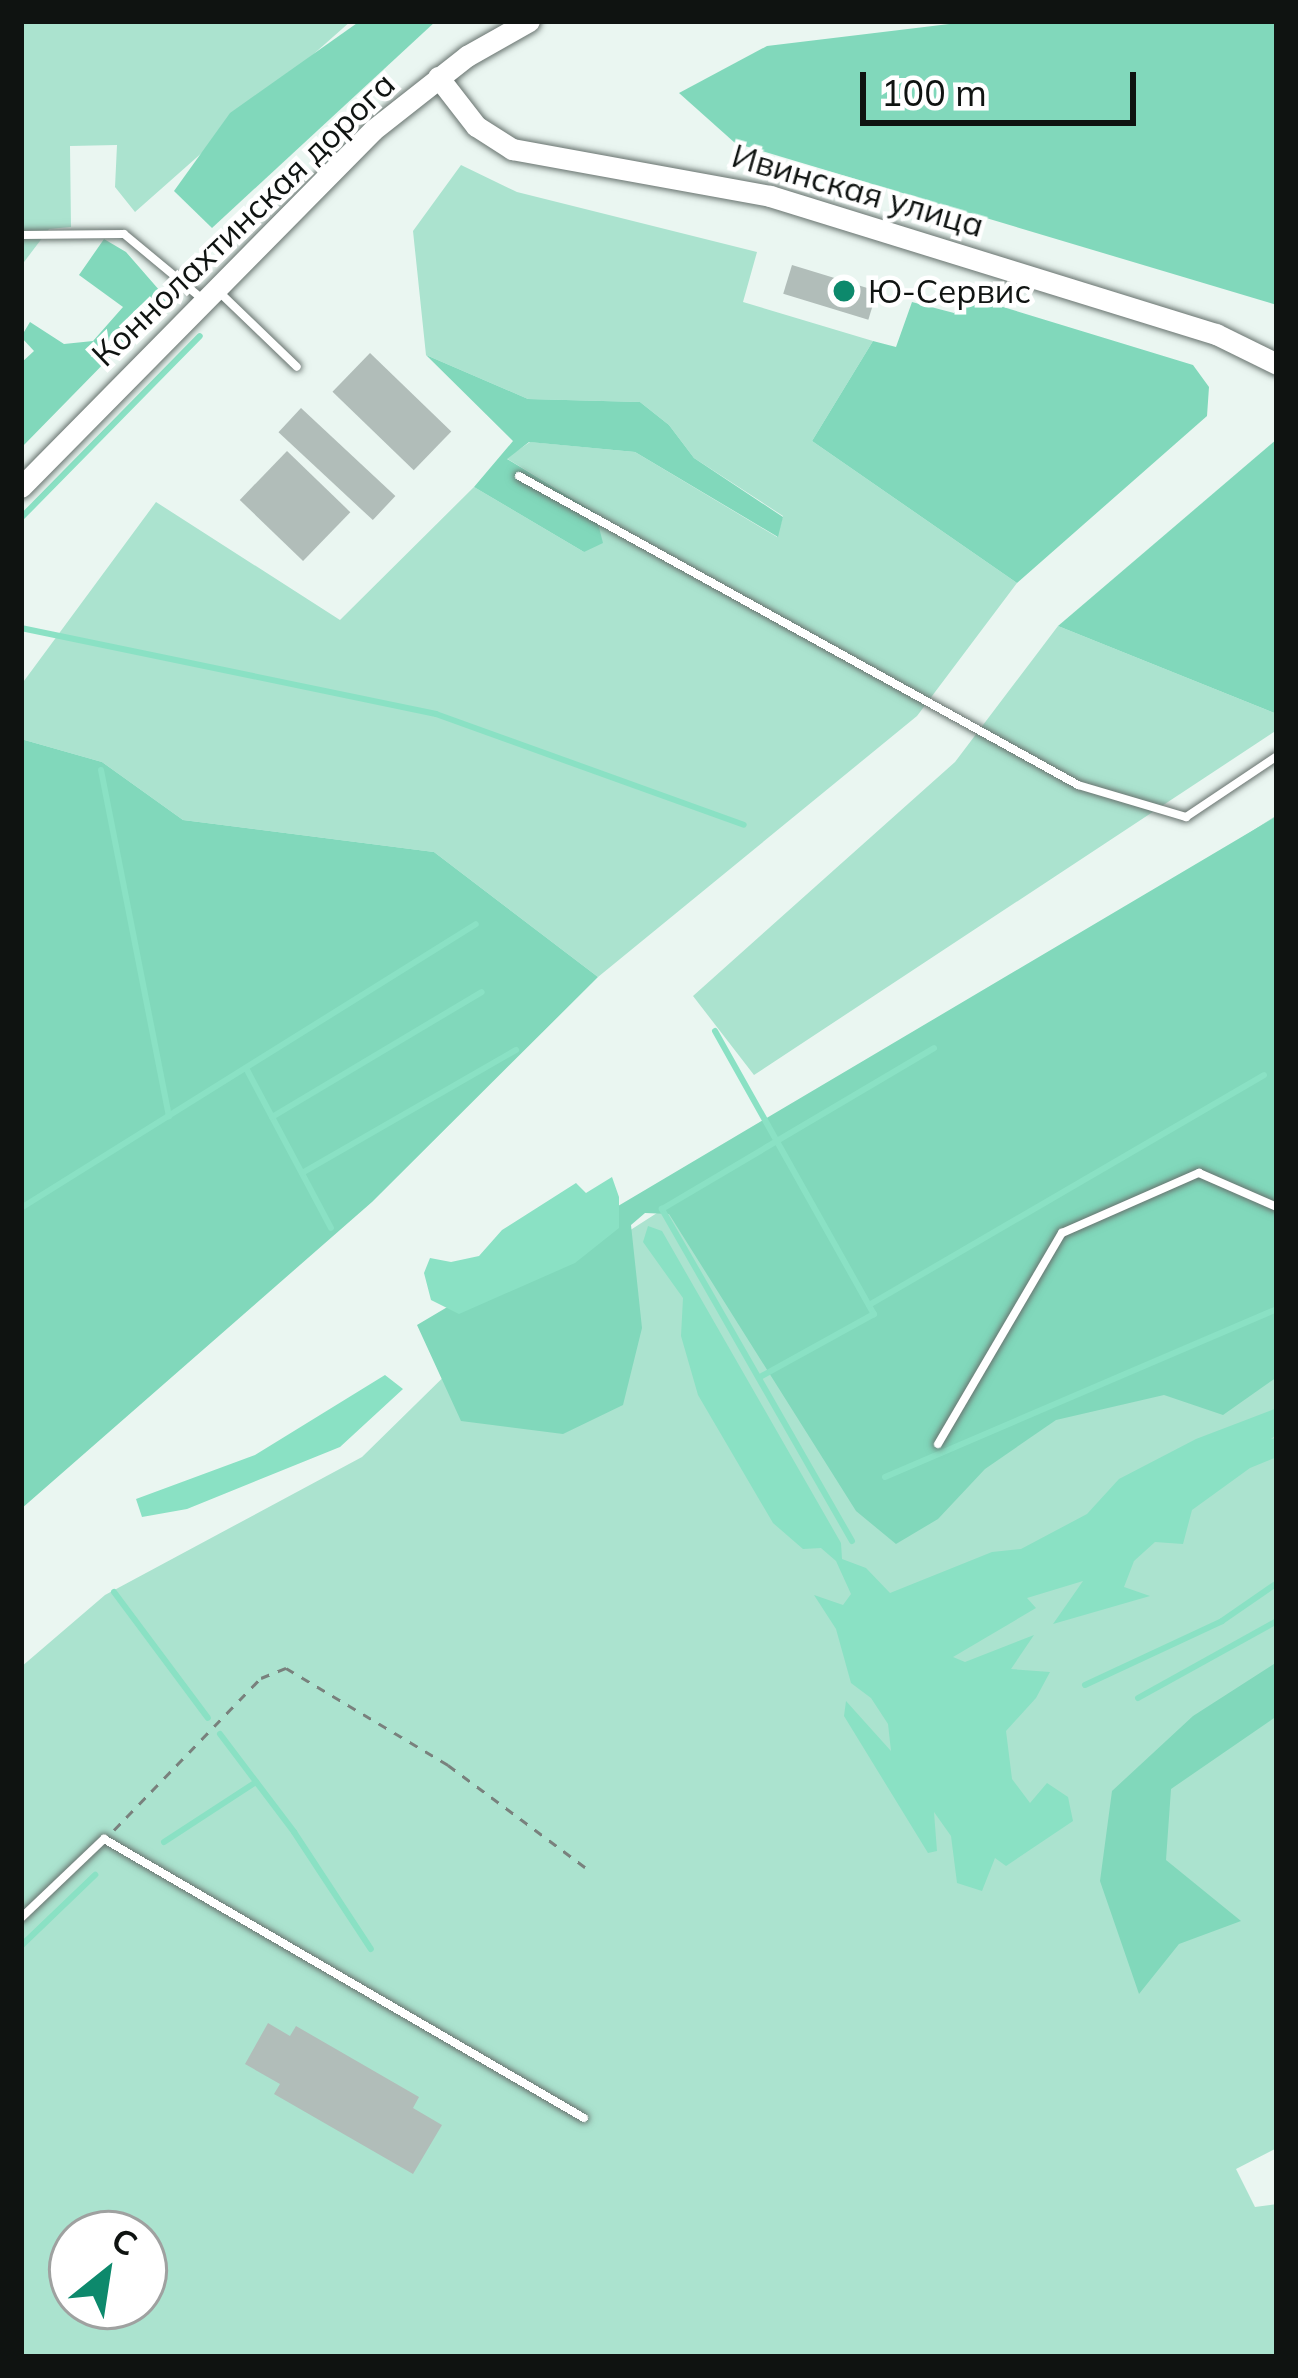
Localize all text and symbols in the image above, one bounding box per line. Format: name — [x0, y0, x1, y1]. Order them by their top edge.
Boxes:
scale bar — [866, 48, 1142, 122]
street label: Коннолахтинская дорога — [83, 64, 403, 374]
text: 100 m — [881, 70, 987, 115]
street label: Ивинская улица — [728, 135, 988, 245]
place label: Ю-Сервис — [868, 271, 1031, 311]
marker: Ю-Сервис — [831, 278, 857, 304]
north arrow — [48, 2210, 168, 2330]
text: С — [105, 2218, 145, 2264]

